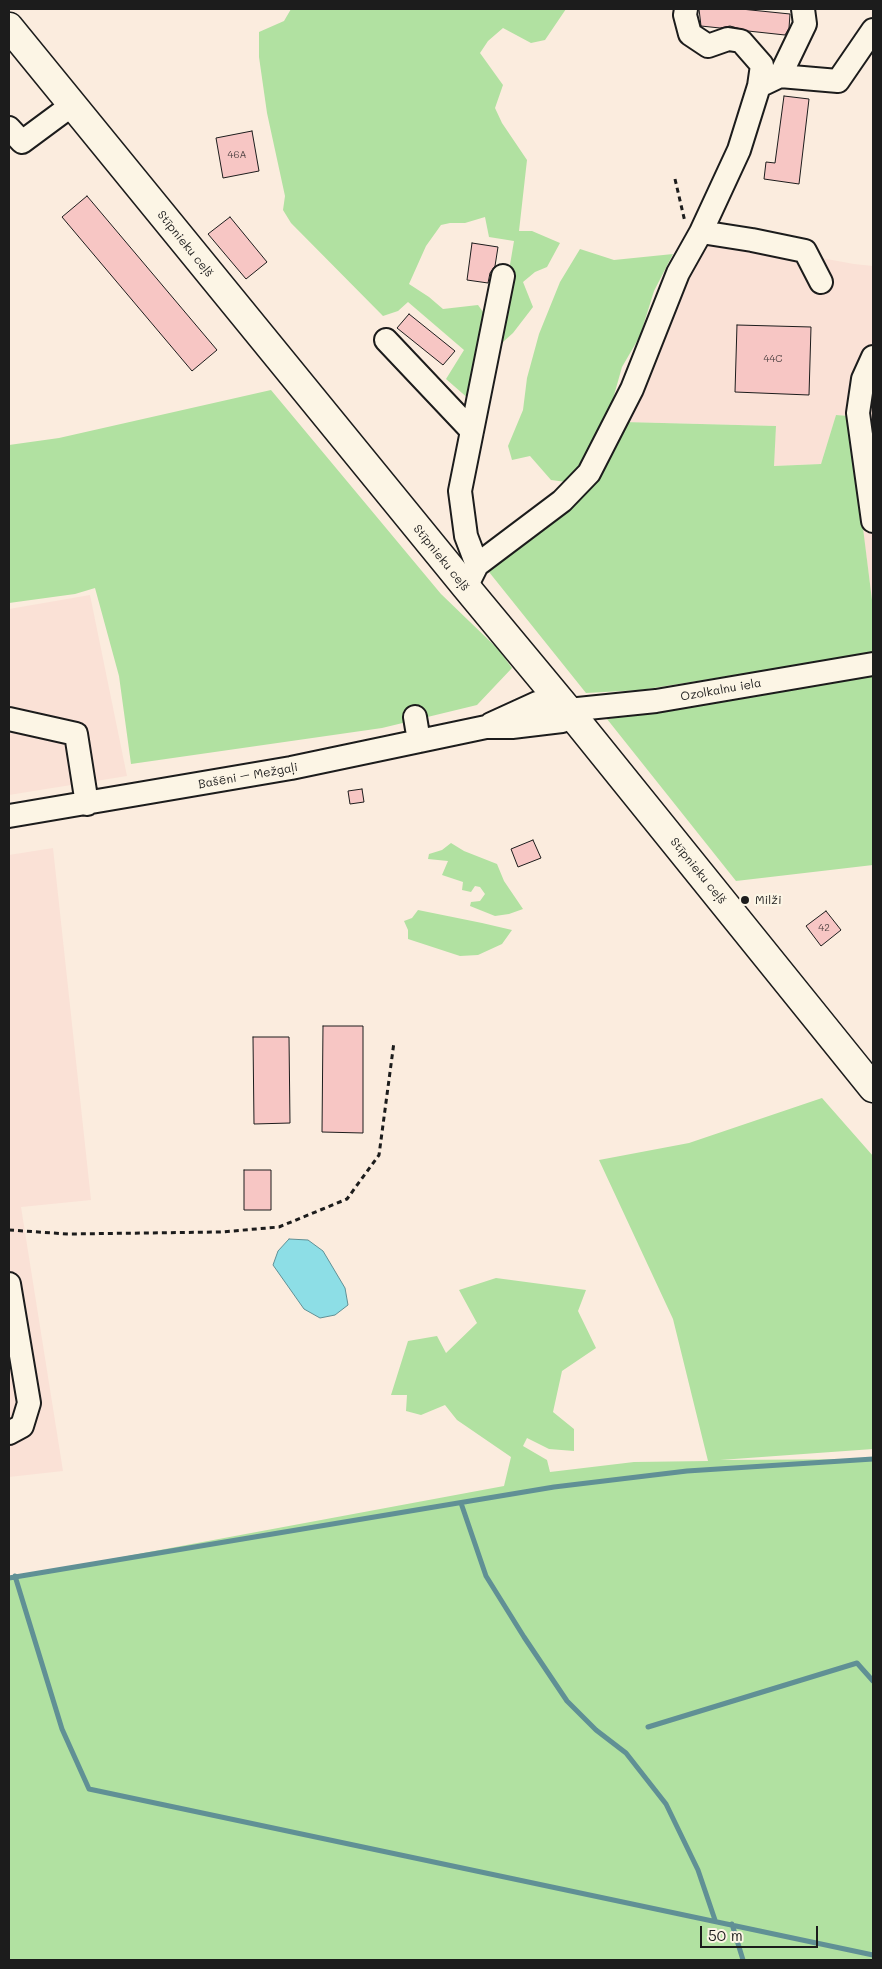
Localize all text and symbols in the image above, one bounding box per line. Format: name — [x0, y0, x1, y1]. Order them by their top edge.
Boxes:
house number: 46A — [228, 149, 246, 161]
street label: Stīpnieku ceļš — [154, 208, 216, 280]
house number: 44C — [764, 353, 782, 365]
street label: Stīpnieku ceļš — [410, 522, 472, 594]
street label: Ozolkalnu iela — [679, 676, 763, 704]
street label: Bašēni – Mežgaļi — [197, 760, 299, 792]
street label: Stīpnieku ceļš — [667, 835, 729, 907]
place label: Milži — [755, 893, 782, 907]
marker: Milži — [739, 894, 751, 906]
house number: 42 — [818, 922, 830, 934]
scale bar — [702, 1916, 820, 1948]
text: 50 m — [708, 1925, 743, 1945]

